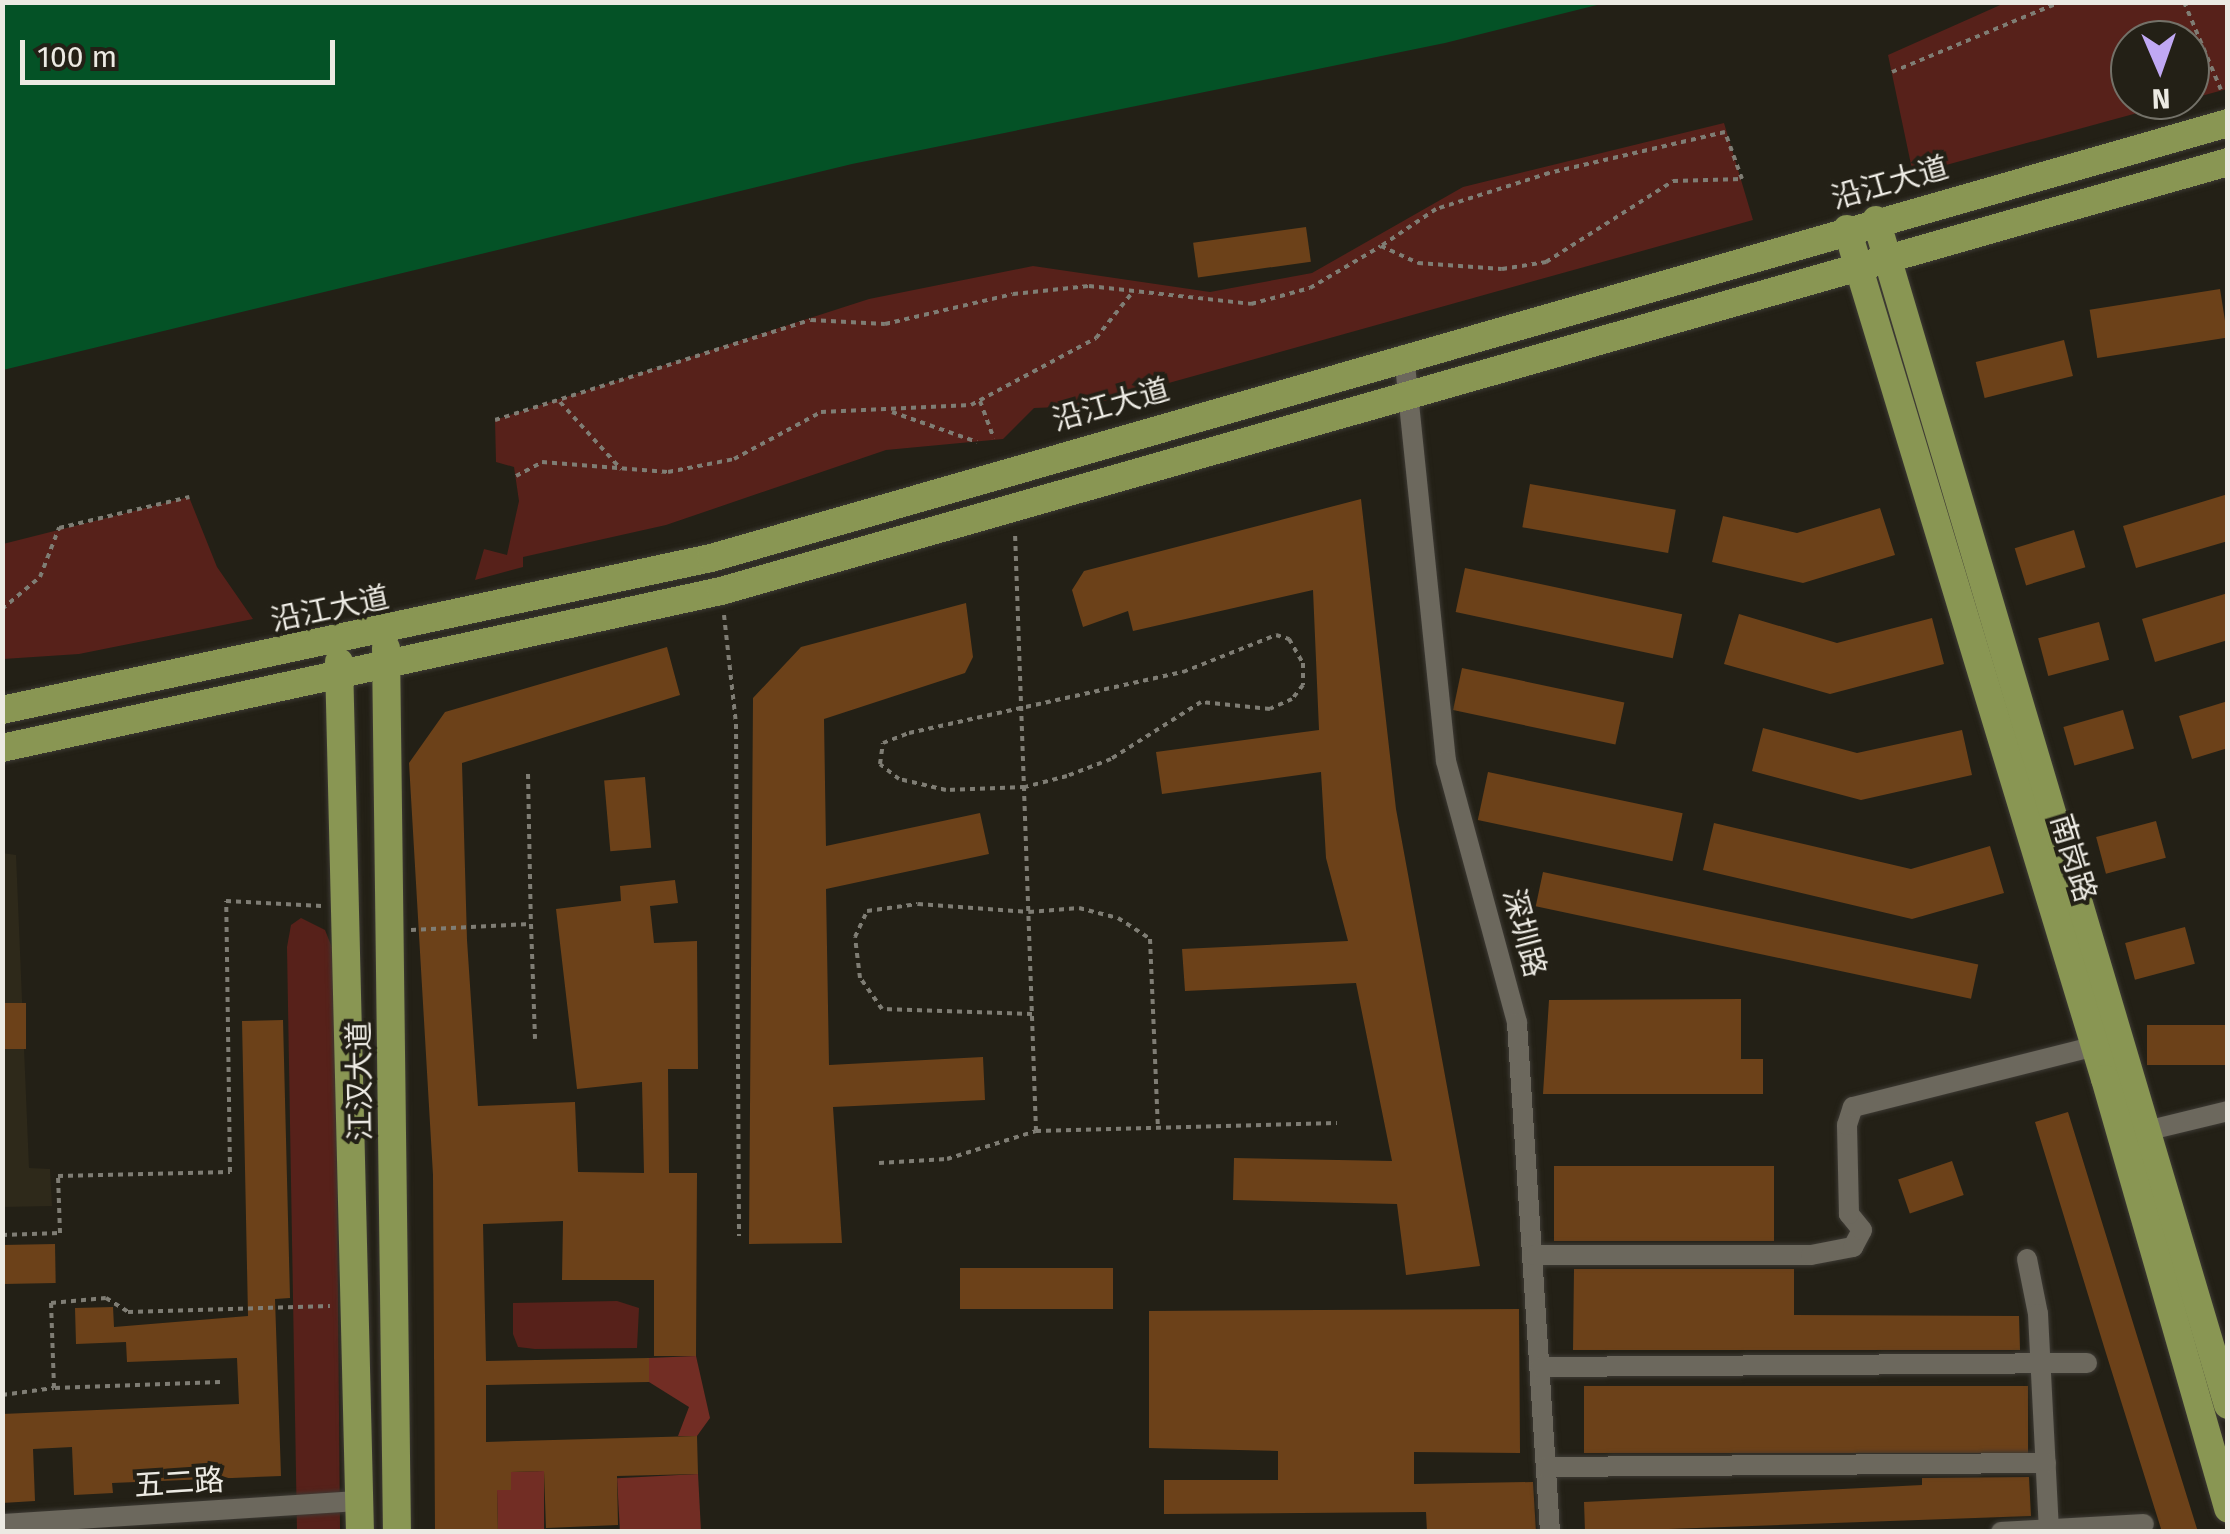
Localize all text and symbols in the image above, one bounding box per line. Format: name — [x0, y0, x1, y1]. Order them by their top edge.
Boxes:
scale bar — [25, 20, 340, 82]
north arrow — [2110, 20, 2210, 120]
text: 100 m — [37, 39, 117, 75]
text: N — [2151, 82, 2171, 115]
street label: 沿江大道 — [1827, 149, 1953, 217]
street label: 沿江大道 — [1048, 371, 1174, 439]
street label: 沿江大道 — [268, 579, 392, 639]
street label: 南岗路 — [2043, 810, 2103, 906]
street label: 深圳路 — [1495, 885, 1553, 981]
street label: 江汉大道 — [341, 1021, 379, 1141]
street label: 五二路 — [133, 1462, 225, 1504]

